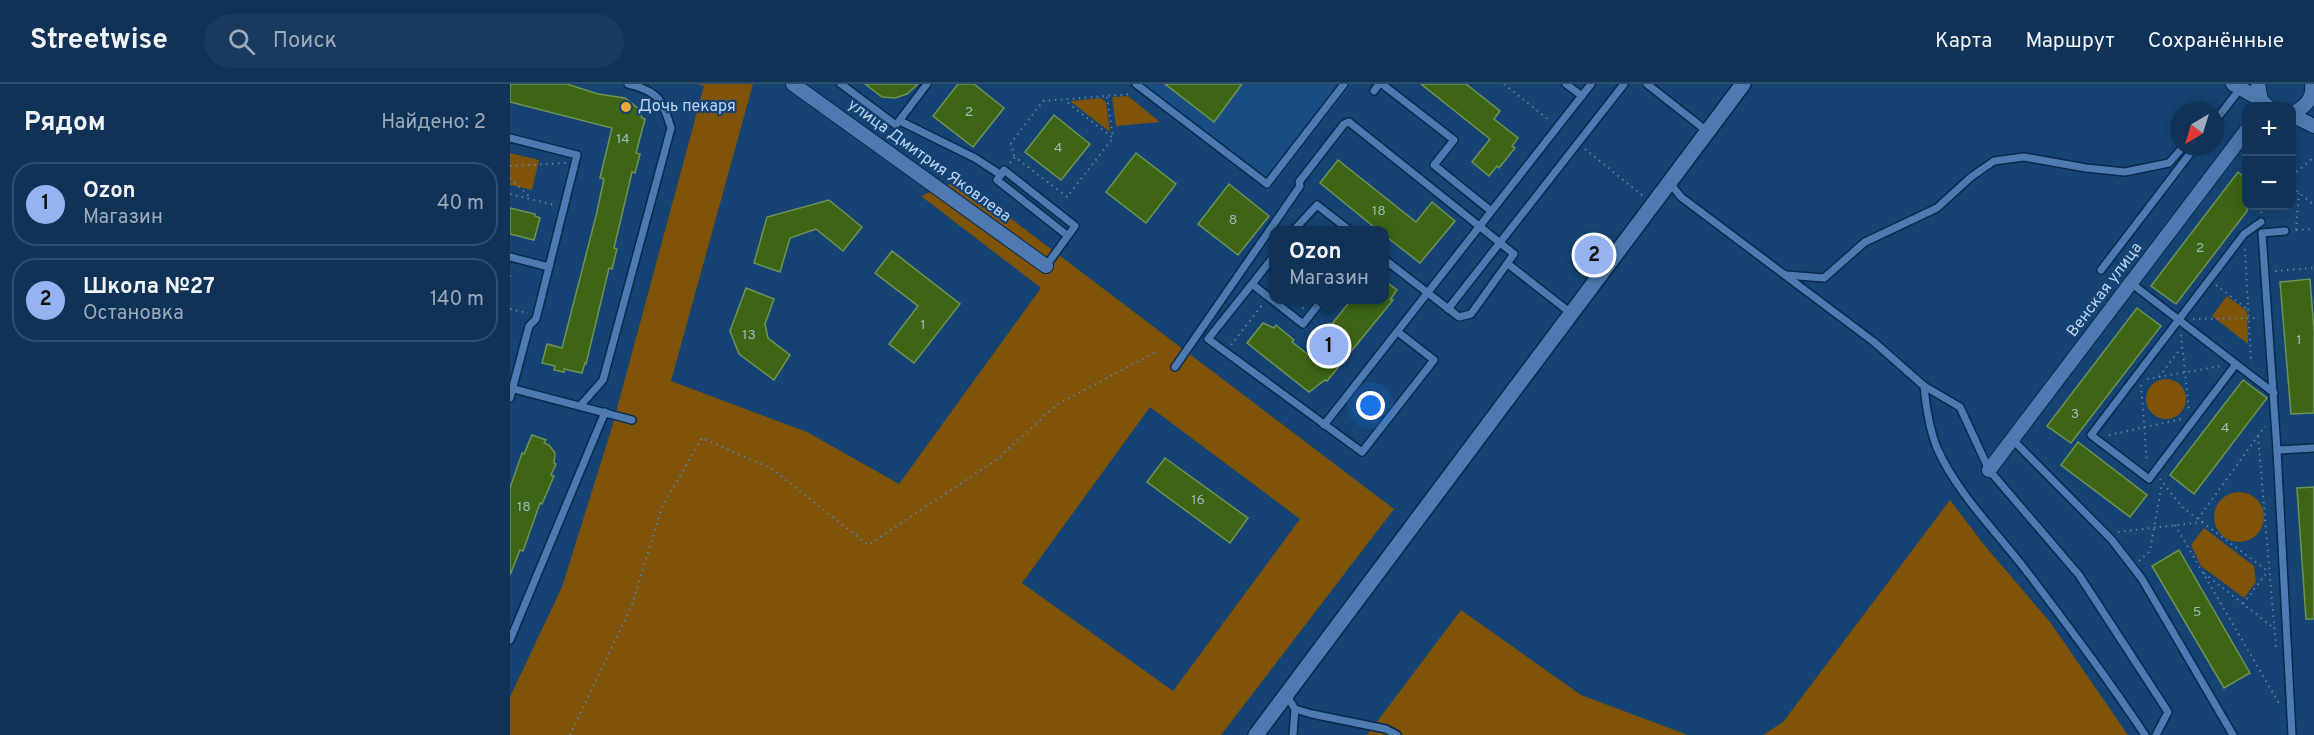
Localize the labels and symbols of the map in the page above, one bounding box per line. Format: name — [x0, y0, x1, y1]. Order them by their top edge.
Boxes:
street label: улица Дмитрия Яковлева — [843, 95, 1015, 227]
place label: Дочь пекаря — [638, 97, 736, 117]
marker: Дочь пекаря — [619, 100, 633, 114]
north arrow — [2170, 102, 2224, 156]
house number: 2 — [965, 104, 973, 121]
house number: 14 — [616, 131, 630, 148]
house number: 4 — [1054, 140, 1062, 157]
house number: 18 — [1372, 203, 1386, 220]
house number: 8 — [1229, 212, 1237, 229]
pin: 2 — [1574, 232, 1614, 278]
street label: Венская улица — [2063, 239, 2147, 341]
house number: 2 — [2196, 240, 2204, 257]
house number: 1 — [920, 317, 926, 334]
pin: 1 — [1310, 324, 1348, 368]
house number: 13 — [742, 327, 756, 344]
house number: 1 — [2296, 332, 2302, 349]
your location — [1356, 391, 1385, 420]
house number: 3 — [2071, 406, 2079, 423]
house number: 4 — [2221, 420, 2229, 437]
house number: 16 — [1191, 492, 1205, 509]
house number: 18 — [517, 499, 531, 516]
house number: 5 — [2193, 604, 2201, 621]

